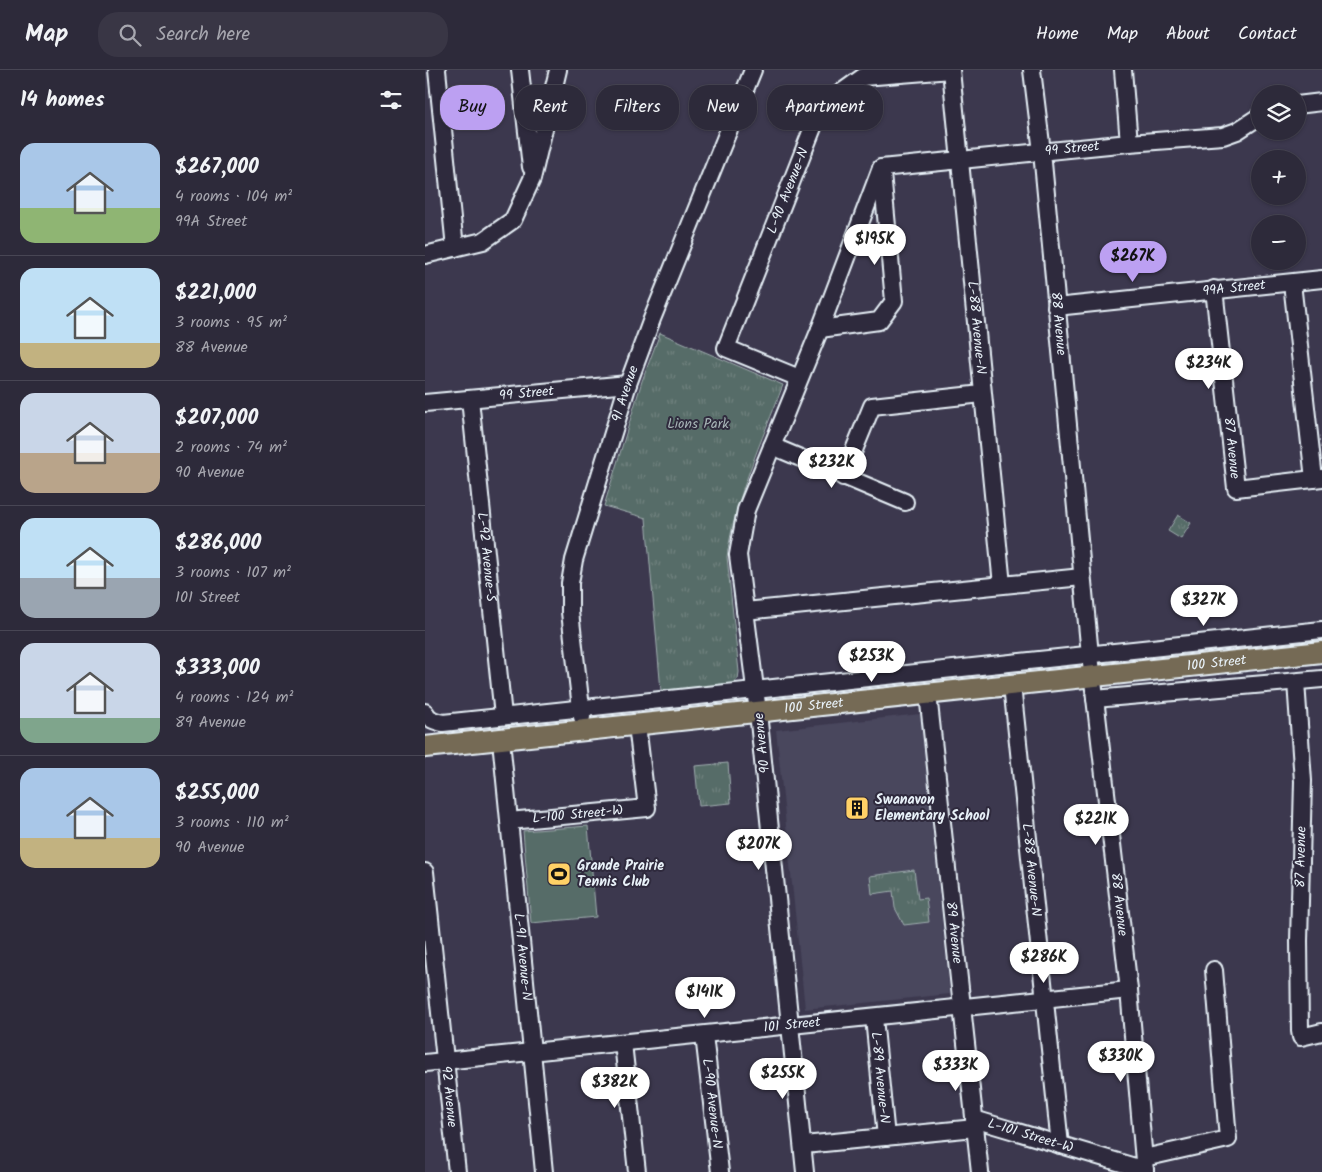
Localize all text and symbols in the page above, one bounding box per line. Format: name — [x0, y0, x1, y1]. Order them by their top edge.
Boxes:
search box — [98, 12, 448, 57]
text: Map — [25, 15, 68, 54]
text: Search here — [156, 20, 250, 50]
text: Home — [1036, 20, 1079, 49]
text: Map — [1107, 20, 1138, 49]
text: About — [1166, 20, 1210, 49]
text: Contact — [1238, 20, 1297, 49]
icon: search — [116, 21, 144, 49]
text: 14 homes — [20, 84, 105, 117]
chip: Buy — [440, 85, 505, 130]
chip: Rent — [515, 85, 586, 130]
chip: Filters — [596, 85, 679, 130]
chip: New — [689, 85, 757, 130]
chip: Apartment — [767, 85, 883, 130]
map controls — [1251, 85, 1306, 270]
button: layers — [1251, 85, 1306, 140]
icon: filters — [377, 86, 405, 114]
street label: 99 Street — [1044, 135, 1101, 162]
street label: L-90 Avenue-N — [761, 144, 815, 237]
button: + — [1251, 150, 1306, 205]
text: $267,000 — [175, 151, 259, 184]
icon: home — [60, 163, 120, 223]
text: 4 rooms · 104 m² — [175, 184, 292, 209]
text: 99A Street — [175, 209, 247, 234]
button: − — [1251, 215, 1306, 270]
pin: $195K — [840, 224, 910, 266]
text: $195K — [855, 227, 895, 252]
pin: $267K — [1098, 240, 1168, 283]
text: $267K — [1111, 244, 1155, 269]
street label: 99A Street — [1201, 274, 1267, 303]
text: $221,000 — [175, 277, 256, 310]
street label: L-88 Avenue-N — [961, 280, 992, 376]
icon: home — [60, 288, 120, 348]
street label: 88 Avenue — [1044, 291, 1072, 357]
text: 3 rooms · 95 m² — [175, 310, 287, 335]
text: 88 Avenue — [175, 335, 248, 360]
pin: $234K — [1174, 348, 1244, 390]
text: $234K — [1186, 351, 1232, 376]
street label: 91 Avenue — [606, 362, 645, 425]
street label: 99 Street — [498, 380, 555, 407]
text: $207,000 — [175, 402, 258, 435]
icon: home — [60, 413, 120, 473]
park label: Lions Park — [667, 413, 729, 435]
street label: 87 Avenue — [1217, 416, 1246, 481]
text: 2 rooms · 74 m² — [175, 435, 287, 460]
pin: $232K — [797, 446, 867, 489]
text: $232K — [809, 450, 855, 475]
text: 90 Avenue — [175, 460, 244, 485]
street label: L-92 Avenue-S — [471, 511, 502, 604]
text: $286,000 — [175, 527, 261, 560]
icon: home — [60, 538, 120, 598]
text: 3 rooms · 107 m² — [175, 560, 291, 585]
pin: $327K — [1169, 584, 1239, 627]
text: 101 Street — [175, 585, 240, 610]
text: $327K — [1182, 588, 1226, 613]
pin: $253K — [837, 640, 907, 683]
text: $253K — [849, 644, 895, 669]
street label: 100 Street — [1186, 649, 1248, 677]
text: $333,000 — [175, 652, 260, 685]
icon: home — [60, 663, 120, 723]
text: 4 rooms · 124 m² — [175, 685, 293, 710]
street label: 100 Street — [783, 692, 845, 720]
text: 89 Avenue — [175, 710, 246, 735]
street label: 90 Avenue — [748, 711, 776, 774]
text: $255,000 — [175, 777, 259, 810]
icon: home — [60, 788, 120, 848]
place label: Swanavon Elementary School — [875, 789, 990, 827]
building icon: Swanavon Elementary School — [844, 795, 870, 821]
street label: L-100 Street-W — [531, 799, 624, 830]
pin: $221K — [1061, 804, 1131, 846]
text: $221K — [1075, 807, 1117, 832]
text: 3 rooms · 110 m² — [175, 810, 289, 835]
street label: L-88 Avenue-N — [1015, 822, 1047, 918]
street label: 87 Avenue — [1289, 825, 1313, 888]
pin: $207K — [724, 828, 794, 871]
text: $207K — [737, 832, 781, 857]
text: 90 Avenue — [175, 835, 244, 860]
place label: Grande Prairie Tennis Club — [577, 855, 664, 893]
sports icon: Grande Prairie Tennis Club — [546, 861, 572, 887]
street label: 88 Avenue — [1104, 871, 1134, 938]
street label: 89 Avenue — [940, 900, 968, 965]
street label: L-91 Avenue-N — [507, 912, 538, 1002]
pin: $286K — [1009, 942, 1079, 984]
text: $286K — [1021, 945, 1067, 970]
pin: $141K — [670, 976, 740, 1019]
text: $141K — [686, 980, 724, 1005]
street label: 101 Street — [763, 1011, 822, 1039]
street label: L-89 Avenue-N — [864, 1031, 896, 1125]
pin: $330K — [1086, 1040, 1156, 1083]
text: $330K — [1099, 1044, 1143, 1069]
pin: $333K — [921, 1050, 991, 1092]
text: $333K — [933, 1053, 979, 1078]
street label: L-90 Avenue-N — [696, 1057, 728, 1150]
pin: $255K — [748, 1058, 818, 1100]
text: $255K — [761, 1061, 805, 1086]
street label: 92 Avenue — [435, 1065, 463, 1129]
pin: $382K — [580, 1066, 650, 1109]
text: $382K — [592, 1070, 638, 1095]
street label: L-101 Street-W — [985, 1113, 1076, 1159]

